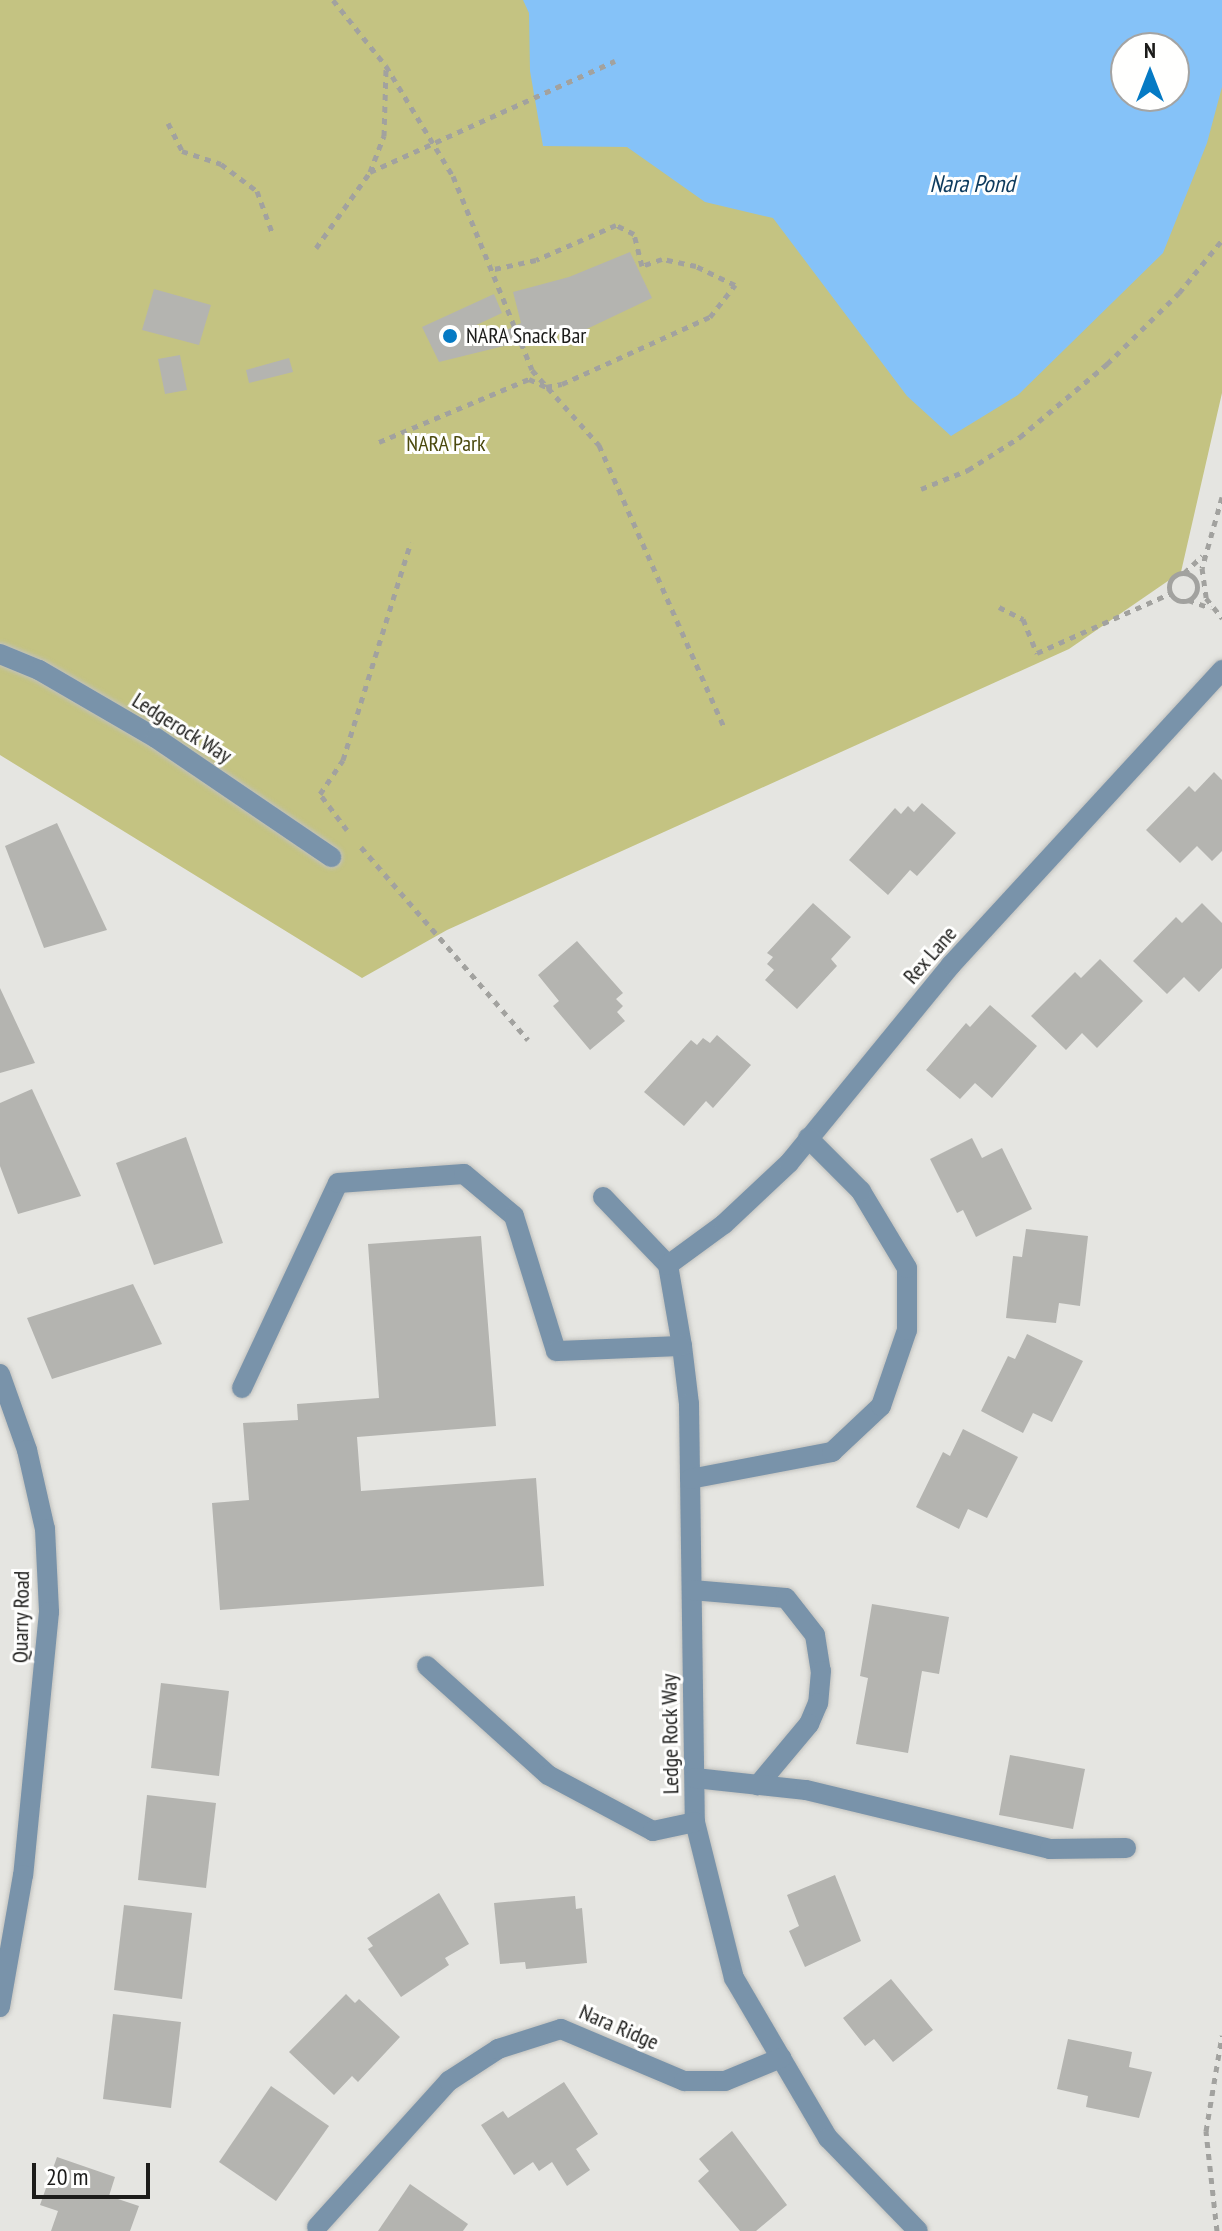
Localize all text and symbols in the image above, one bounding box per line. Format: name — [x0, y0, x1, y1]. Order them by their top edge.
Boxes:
north arrow — [1110, 32, 1190, 112]
text: N — [1144, 36, 1156, 64]
water label: Nara Pond — [929, 170, 1015, 198]
place label: NARA Snack Bar — [466, 323, 587, 349]
marker: NARA Snack Bar — [441, 327, 459, 345]
park label: NARA Park — [406, 431, 486, 457]
street label: Ledgerock Way — [127, 687, 237, 769]
street label: Rex Lane — [898, 920, 962, 990]
street label: Quarry Road — [7, 1570, 35, 1664]
street label: Ledge Rock Way — [656, 1673, 684, 1795]
street label: Nara Ridge — [575, 1999, 663, 2055]
scale bar — [36, 2147, 154, 2197]
text: 20 m — [46, 2161, 88, 2192]

